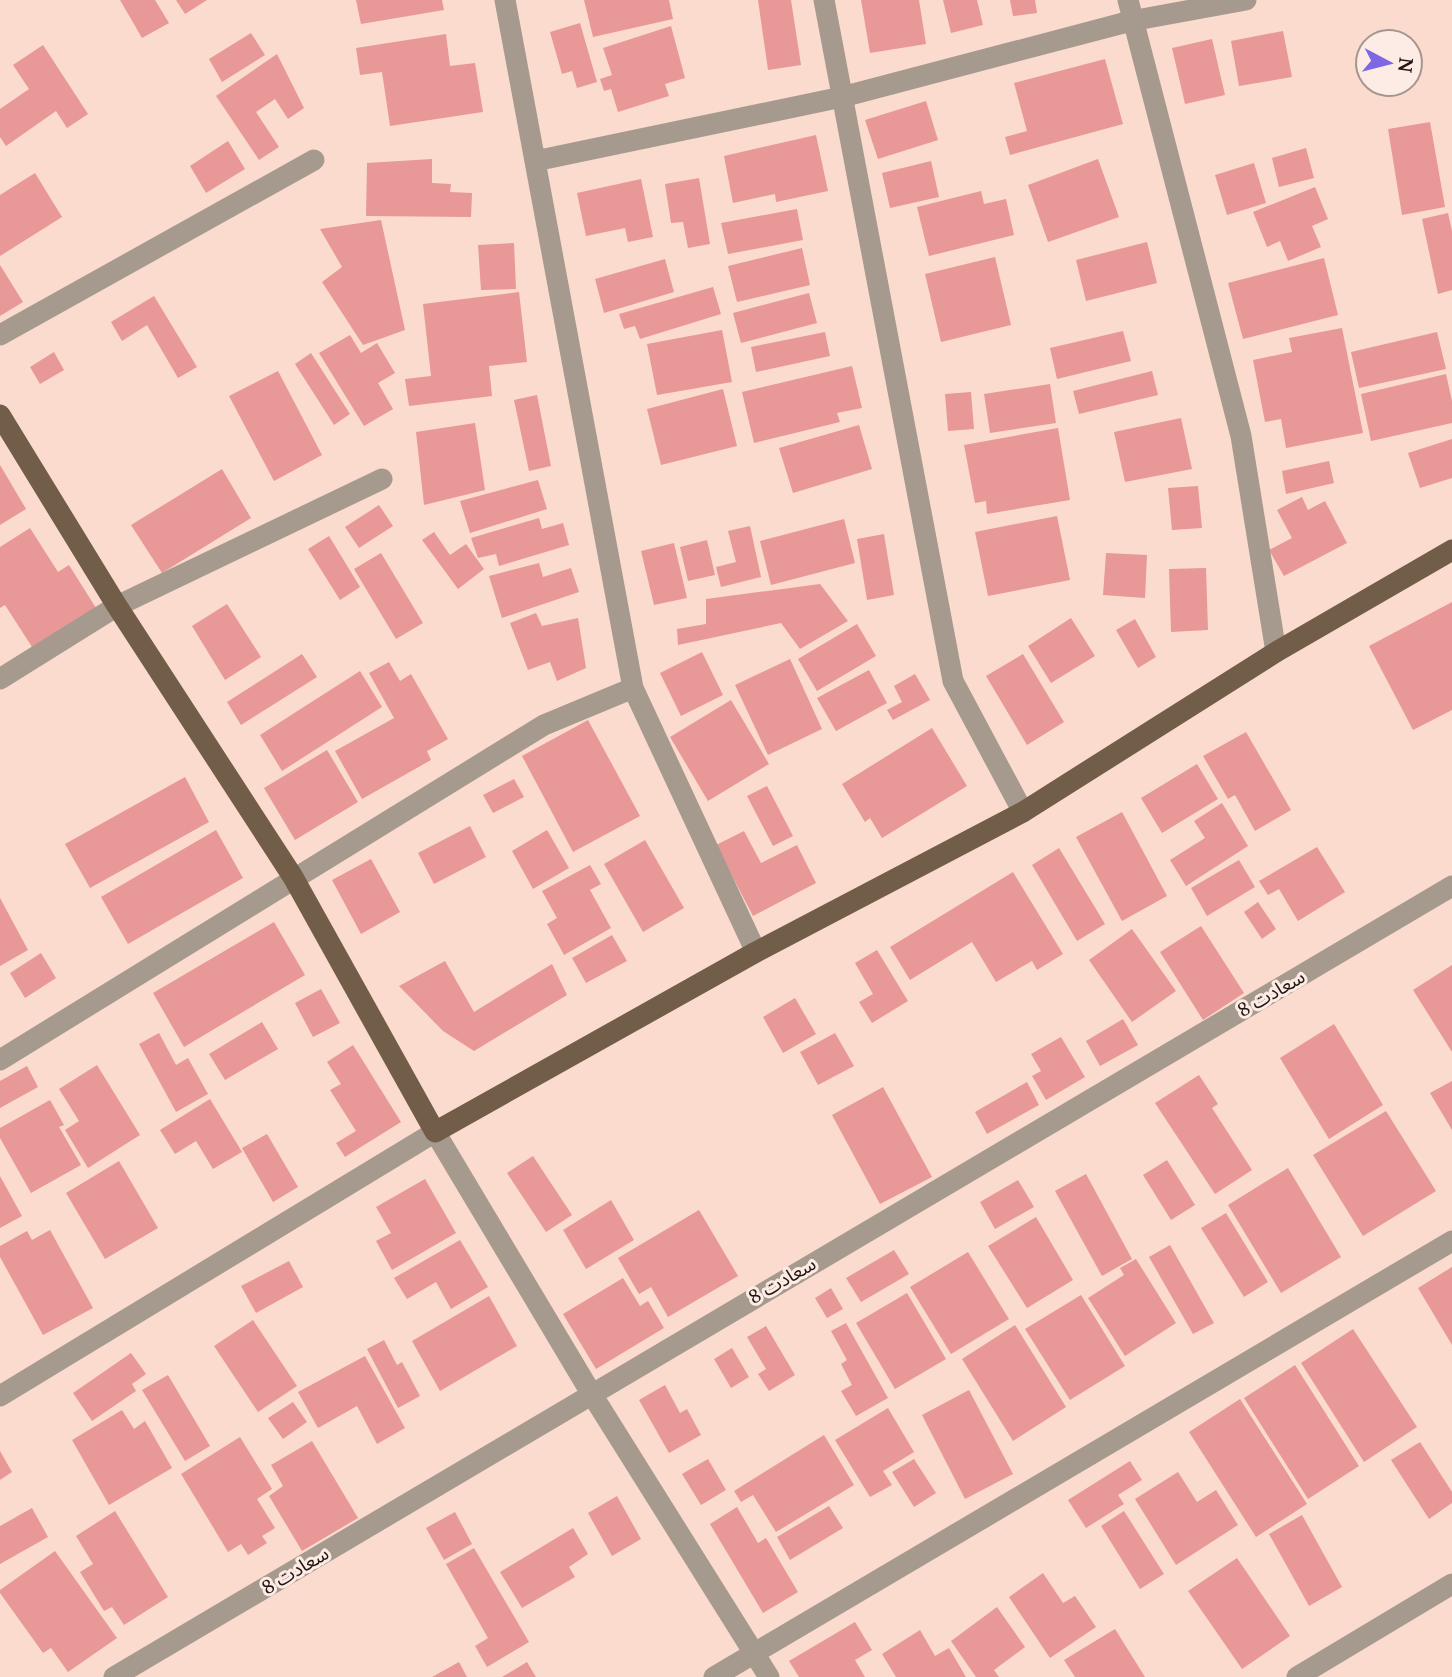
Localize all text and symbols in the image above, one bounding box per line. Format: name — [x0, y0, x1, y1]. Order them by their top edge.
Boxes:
north arrow — [1354, 28, 1424, 98]
text: N — [1392, 56, 1420, 74]
street label: سعادت 8 — [1233, 963, 1309, 1023]
street label: سعادت 8 — [744, 1250, 820, 1310]
street label: سعادت 8 — [257, 1540, 333, 1600]

